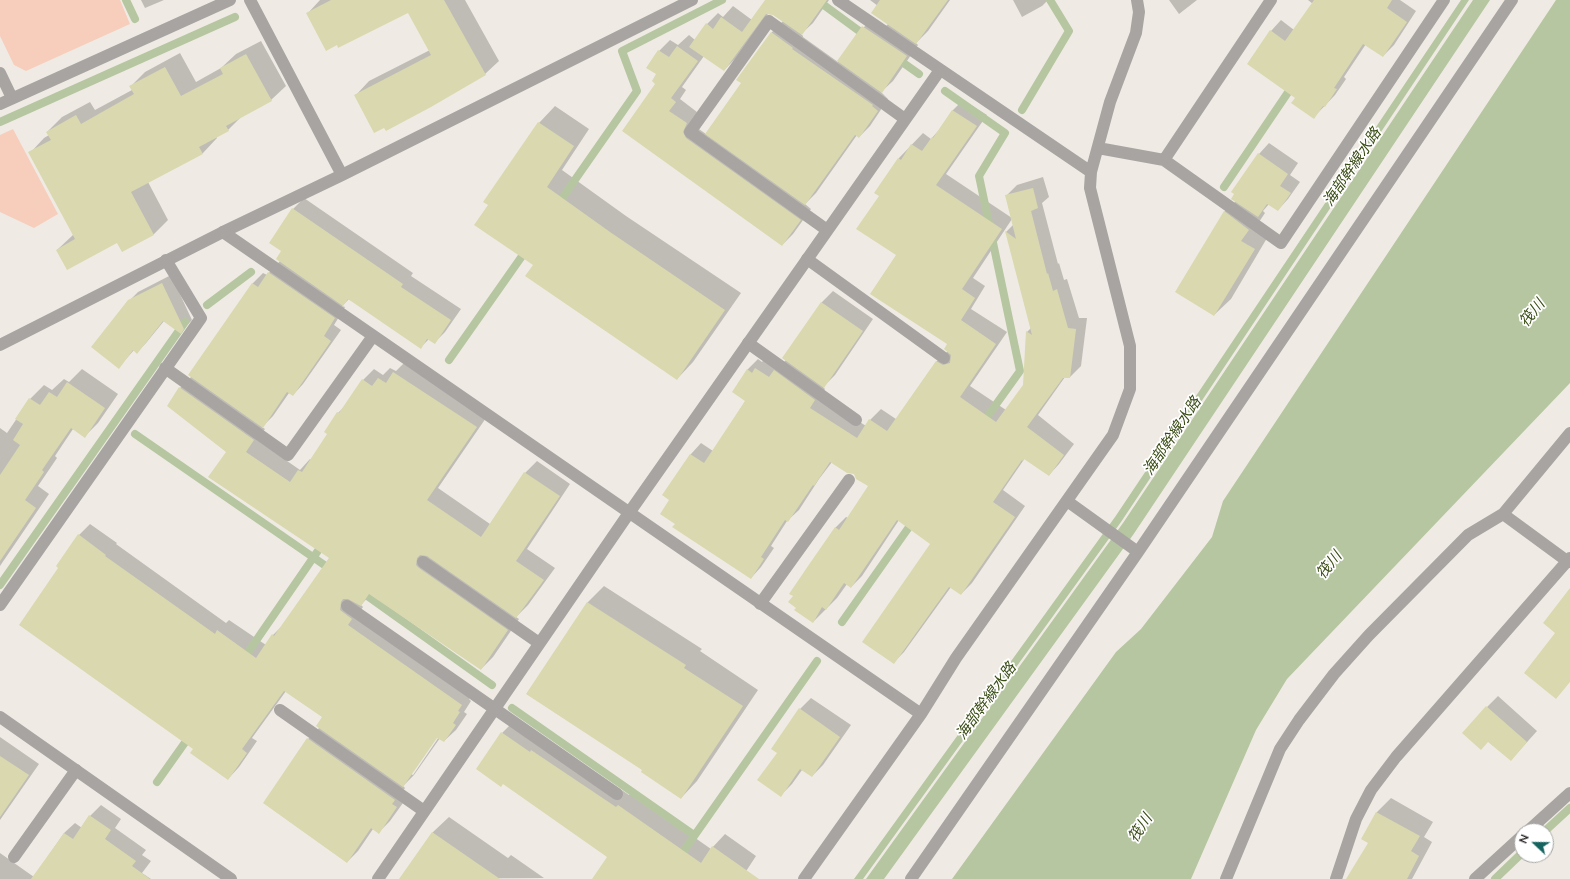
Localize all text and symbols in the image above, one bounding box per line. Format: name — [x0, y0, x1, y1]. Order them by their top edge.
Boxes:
water label: 海部幹線水路 — [1319, 125, 1385, 209]
water label: 筏川 — [1516, 296, 1548, 330]
water label: 海部幹線水路 — [1139, 394, 1205, 478]
water label: 筏川 — [1313, 548, 1345, 582]
water label: 海部幹線水路 — [952, 659, 1020, 743]
water label: 筏川 — [1124, 811, 1156, 845]
north arrow — [1514, 823, 1554, 863]
text: N — [1516, 832, 1531, 845]

